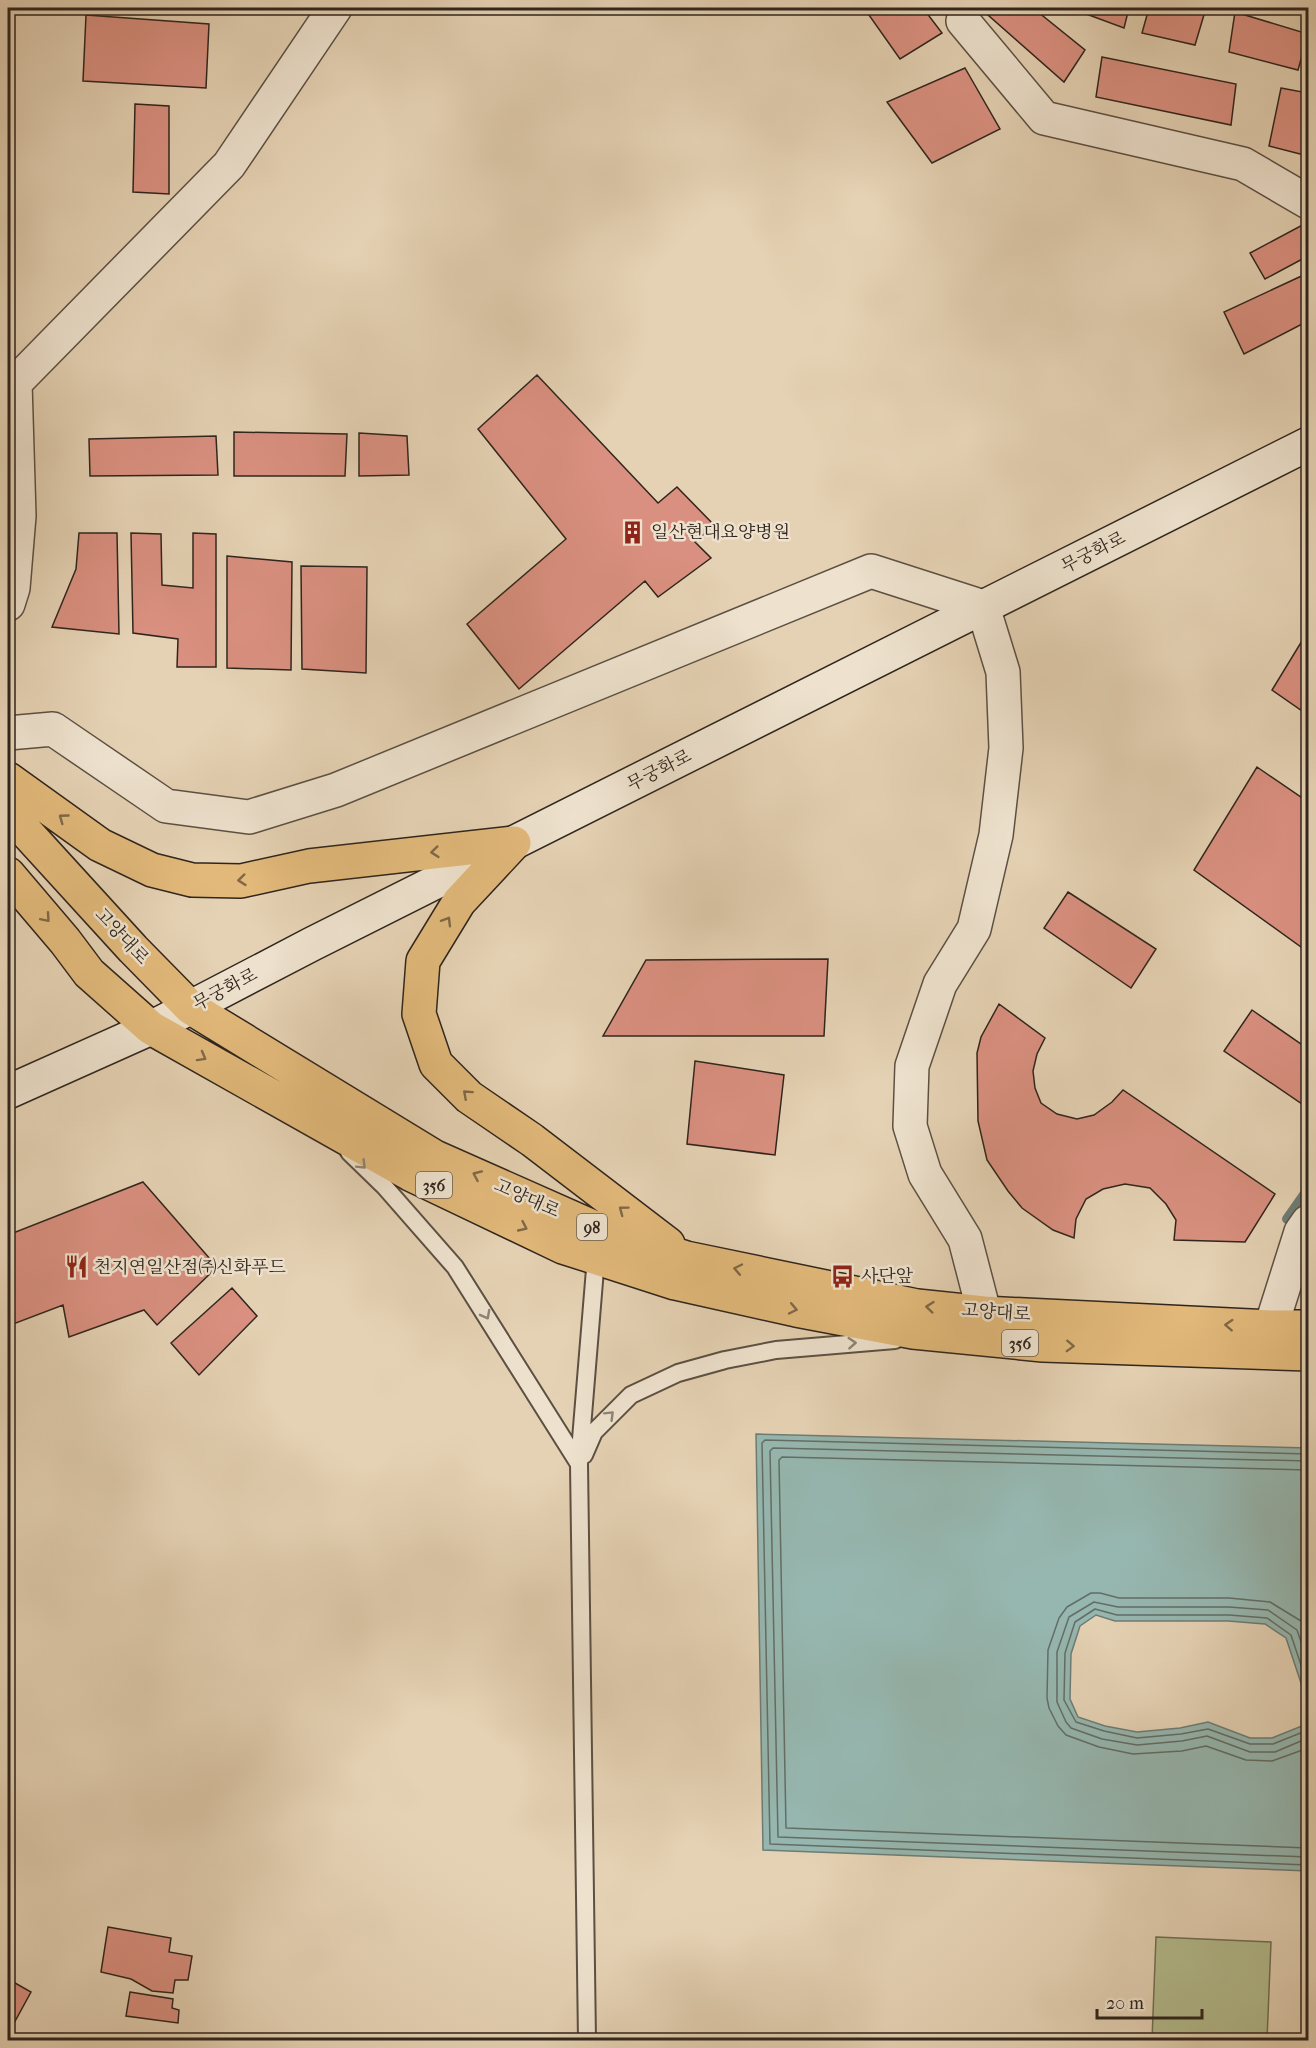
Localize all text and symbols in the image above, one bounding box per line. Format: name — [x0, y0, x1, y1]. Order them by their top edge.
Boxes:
building icon: 일산현대요양병원 — [620, 519, 646, 545]
place label: 일산현대요양병원 — [651, 522, 790, 543]
street label: 무궁화로 — [1057, 527, 1129, 578]
street label: 무궁화로 — [623, 745, 695, 796]
one-way arrow — [58, 815, 69, 826]
one-way arrow — [430, 845, 440, 858]
one-way arrow — [238, 873, 247, 886]
street label: 고양대로 — [90, 904, 153, 969]
one-way arrow — [38, 911, 49, 922]
one-way arrow — [439, 917, 451, 927]
street label: 무궁화로 — [190, 964, 261, 1015]
one-way arrow — [196, 1050, 207, 1061]
one-way arrow — [463, 1090, 473, 1101]
one-way arrow — [355, 1158, 366, 1169]
one-way arrow — [472, 1171, 483, 1183]
road number: 356 — [416, 1172, 452, 1198]
street label: 고양대로 — [491, 1175, 563, 1222]
one-way arrow — [619, 1206, 630, 1217]
road number: 98 — [577, 1214, 607, 1240]
one-way arrow — [516, 1220, 527, 1232]
restaurant icon: 천지연일산점㈜신화푸드 — [63, 1254, 89, 1280]
place label: 천지연일산점㈜신화푸드 — [94, 1257, 286, 1278]
one-way arrow — [734, 1263, 744, 1276]
bus stop icon: 사단앞 — [830, 1263, 856, 1289]
place label: 사단앞 — [861, 1266, 914, 1287]
street label: 고양대로 — [961, 1300, 1031, 1325]
one-way arrow — [925, 1301, 934, 1314]
one-way arrow — [788, 1302, 798, 1315]
one-way arrow — [479, 1309, 490, 1320]
one-way arrow — [1225, 1318, 1234, 1331]
road number: 356 — [1002, 1330, 1038, 1356]
one-way arrow — [848, 1337, 857, 1350]
one-way arrow — [1065, 1340, 1074, 1353]
one-way arrow — [603, 1412, 614, 1423]
scale bar — [1097, 1982, 1202, 2020]
text: 20 m — [1106, 1993, 1144, 2014]

